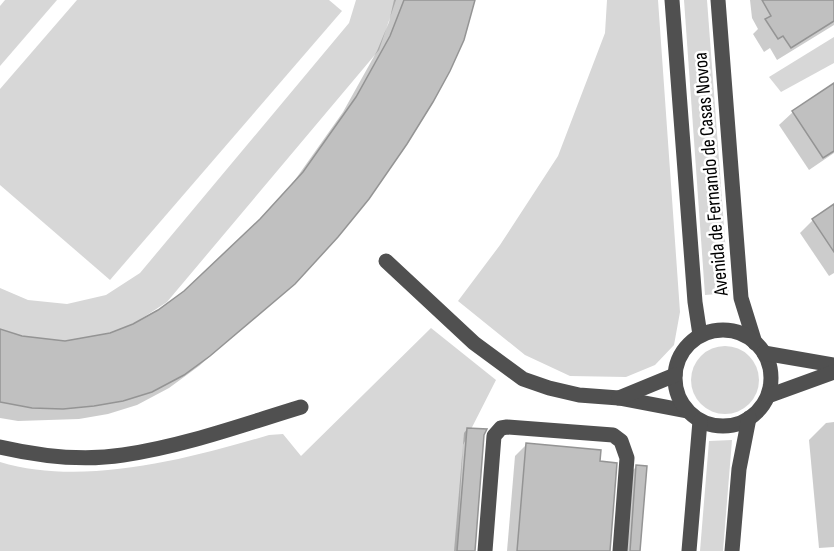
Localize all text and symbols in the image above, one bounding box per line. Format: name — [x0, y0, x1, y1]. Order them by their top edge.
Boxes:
street label: Avenida de Fernando de Casas Novoa — [688, 51, 734, 298]

